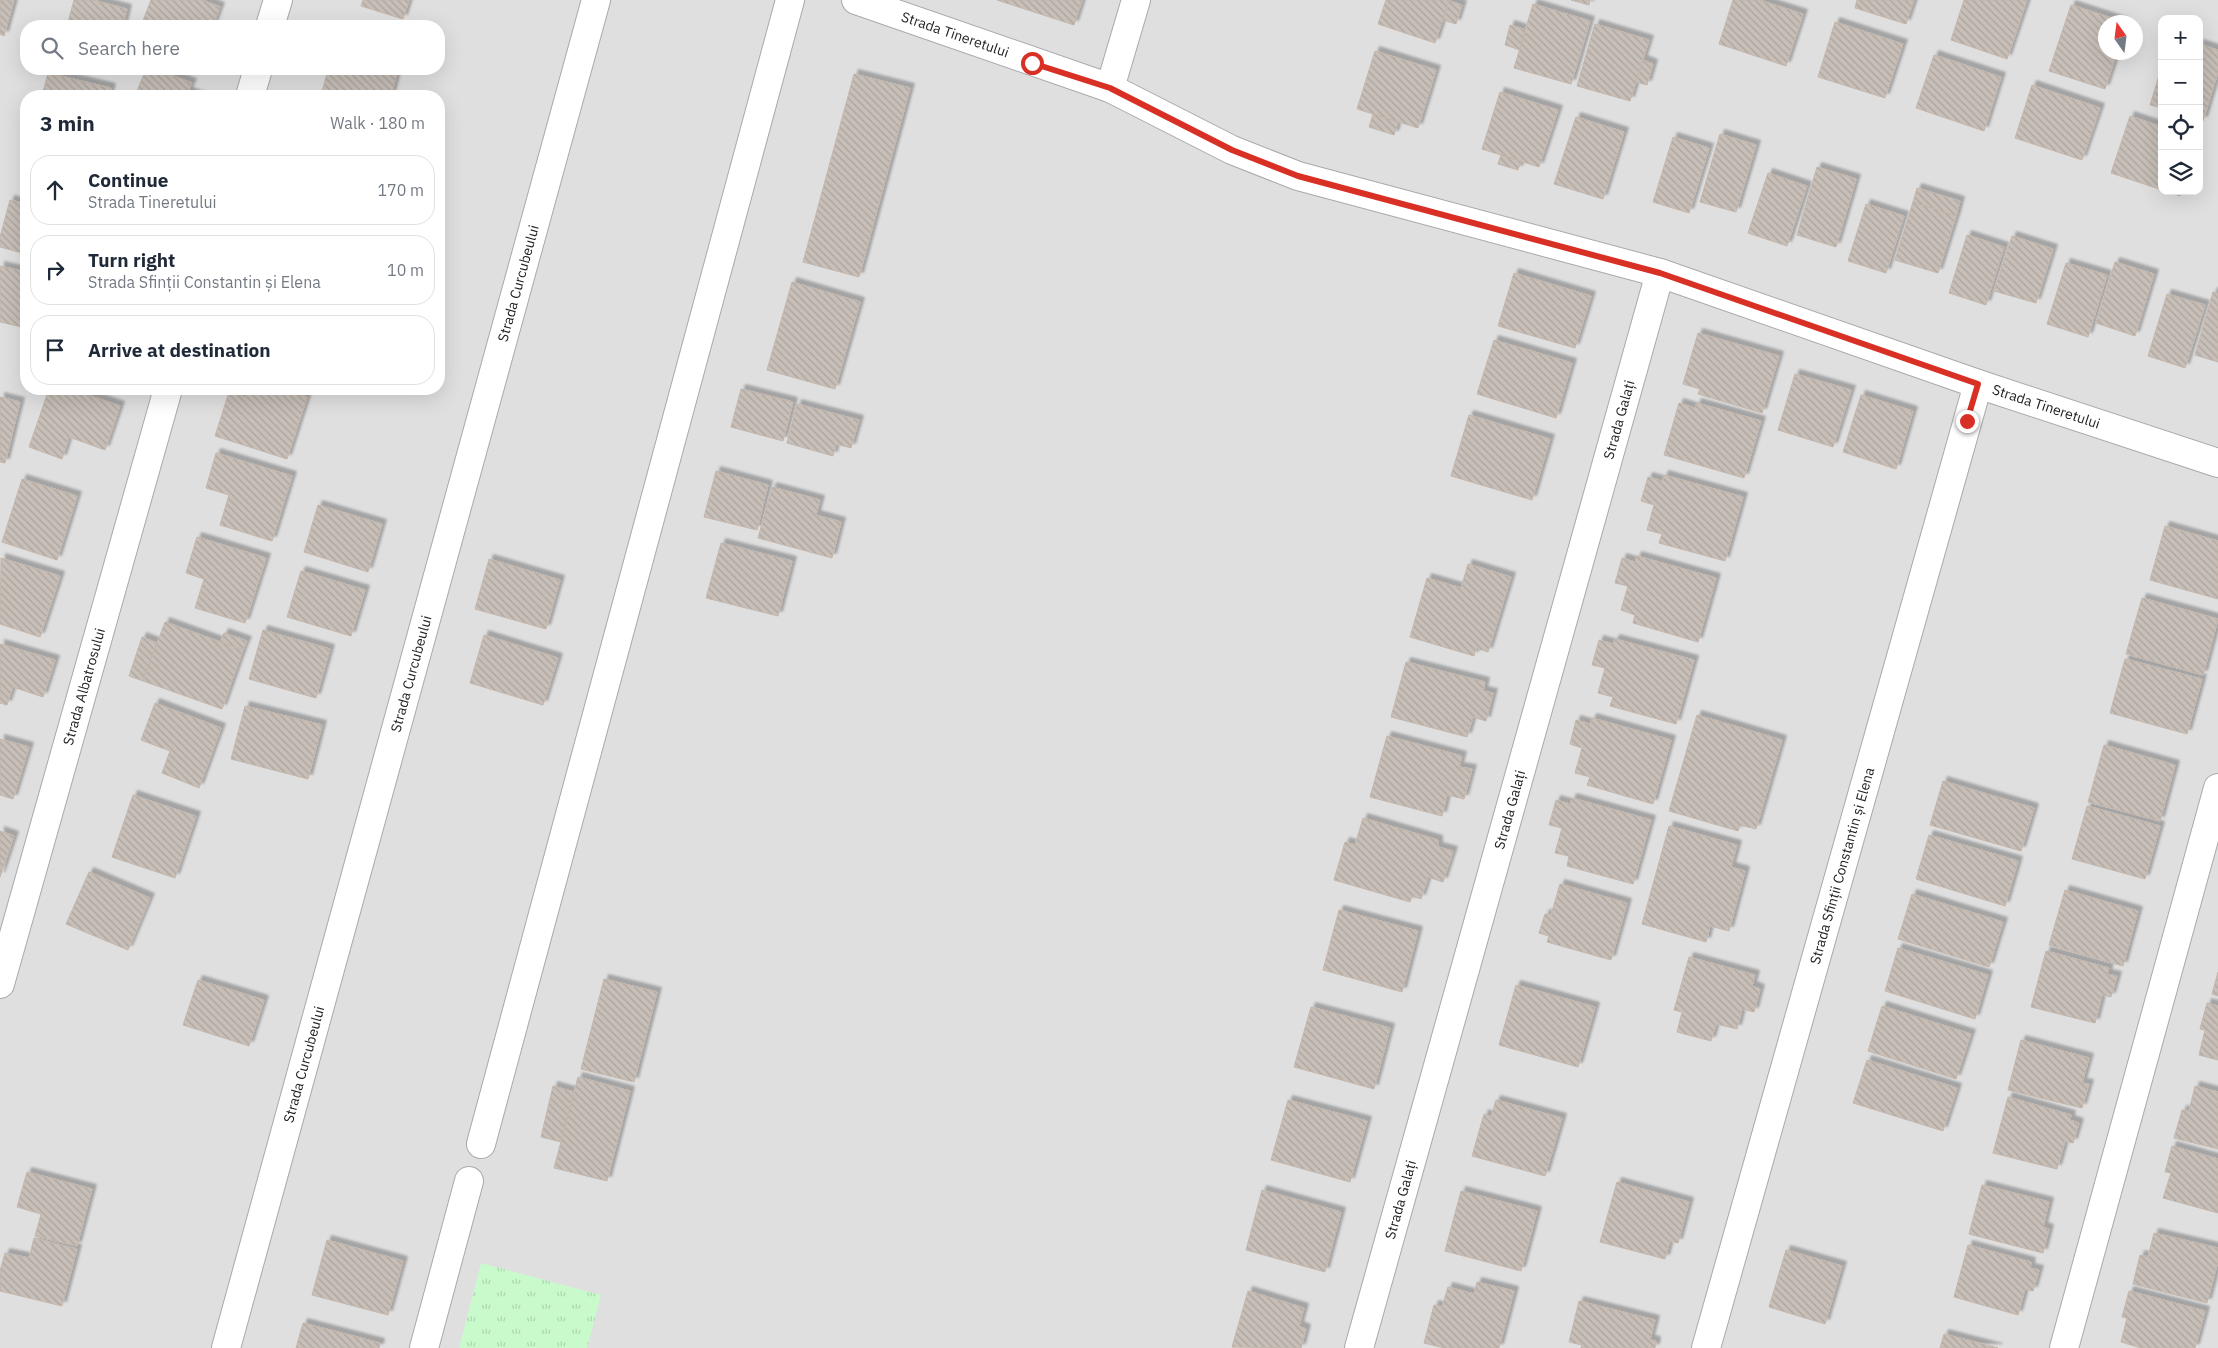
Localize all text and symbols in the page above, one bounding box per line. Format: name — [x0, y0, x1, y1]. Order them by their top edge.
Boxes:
street label: Strada Tineretului — [899, 7, 1011, 61]
north arrow — [2098, 15, 2143, 60]
map controls — [2158, 15, 2203, 195]
button: + — [2158, 15, 2203, 60]
search box — [20, 20, 445, 75]
icon: search — [38, 34, 66, 62]
text: Search here — [78, 36, 180, 60]
route start — [1021, 52, 1044, 75]
button: − — [2158, 60, 2203, 105]
button: locate — [2158, 105, 2203, 150]
text: 3 min — [40, 109, 95, 137]
text: Walk · 180 m — [330, 113, 425, 133]
button: layers — [2158, 150, 2203, 195]
text: Continue — [88, 168, 168, 192]
icon: ahead — [41, 176, 69, 204]
text: 170 m — [377, 180, 424, 200]
text: Strada Tineretului — [88, 192, 217, 212]
street label: Strada Curcubeului — [494, 223, 543, 344]
text: Turn right — [88, 248, 175, 272]
icon: right — [41, 256, 69, 284]
text: 10 m — [387, 260, 424, 280]
text: Strada Sfinții Constantin și Elena — [88, 272, 321, 292]
icon: arrive — [41, 336, 69, 364]
text: Arrive at destination — [88, 338, 271, 362]
street label: Strada Galați — [1599, 378, 1639, 461]
street label: Strada Tineretului — [1990, 380, 2103, 433]
route end — [1956, 410, 1979, 433]
street label: Strada Curcubeului — [386, 614, 436, 734]
street label: Strada Albatrosului — [59, 626, 109, 747]
street label: Strada Sfinții Constantin și Elena — [1806, 765, 1879, 966]
street label: Strada Galați — [1490, 768, 1529, 851]
street label: Strada Curcubeului — [279, 1004, 328, 1125]
street label: Strada Galați — [1381, 1158, 1420, 1241]

